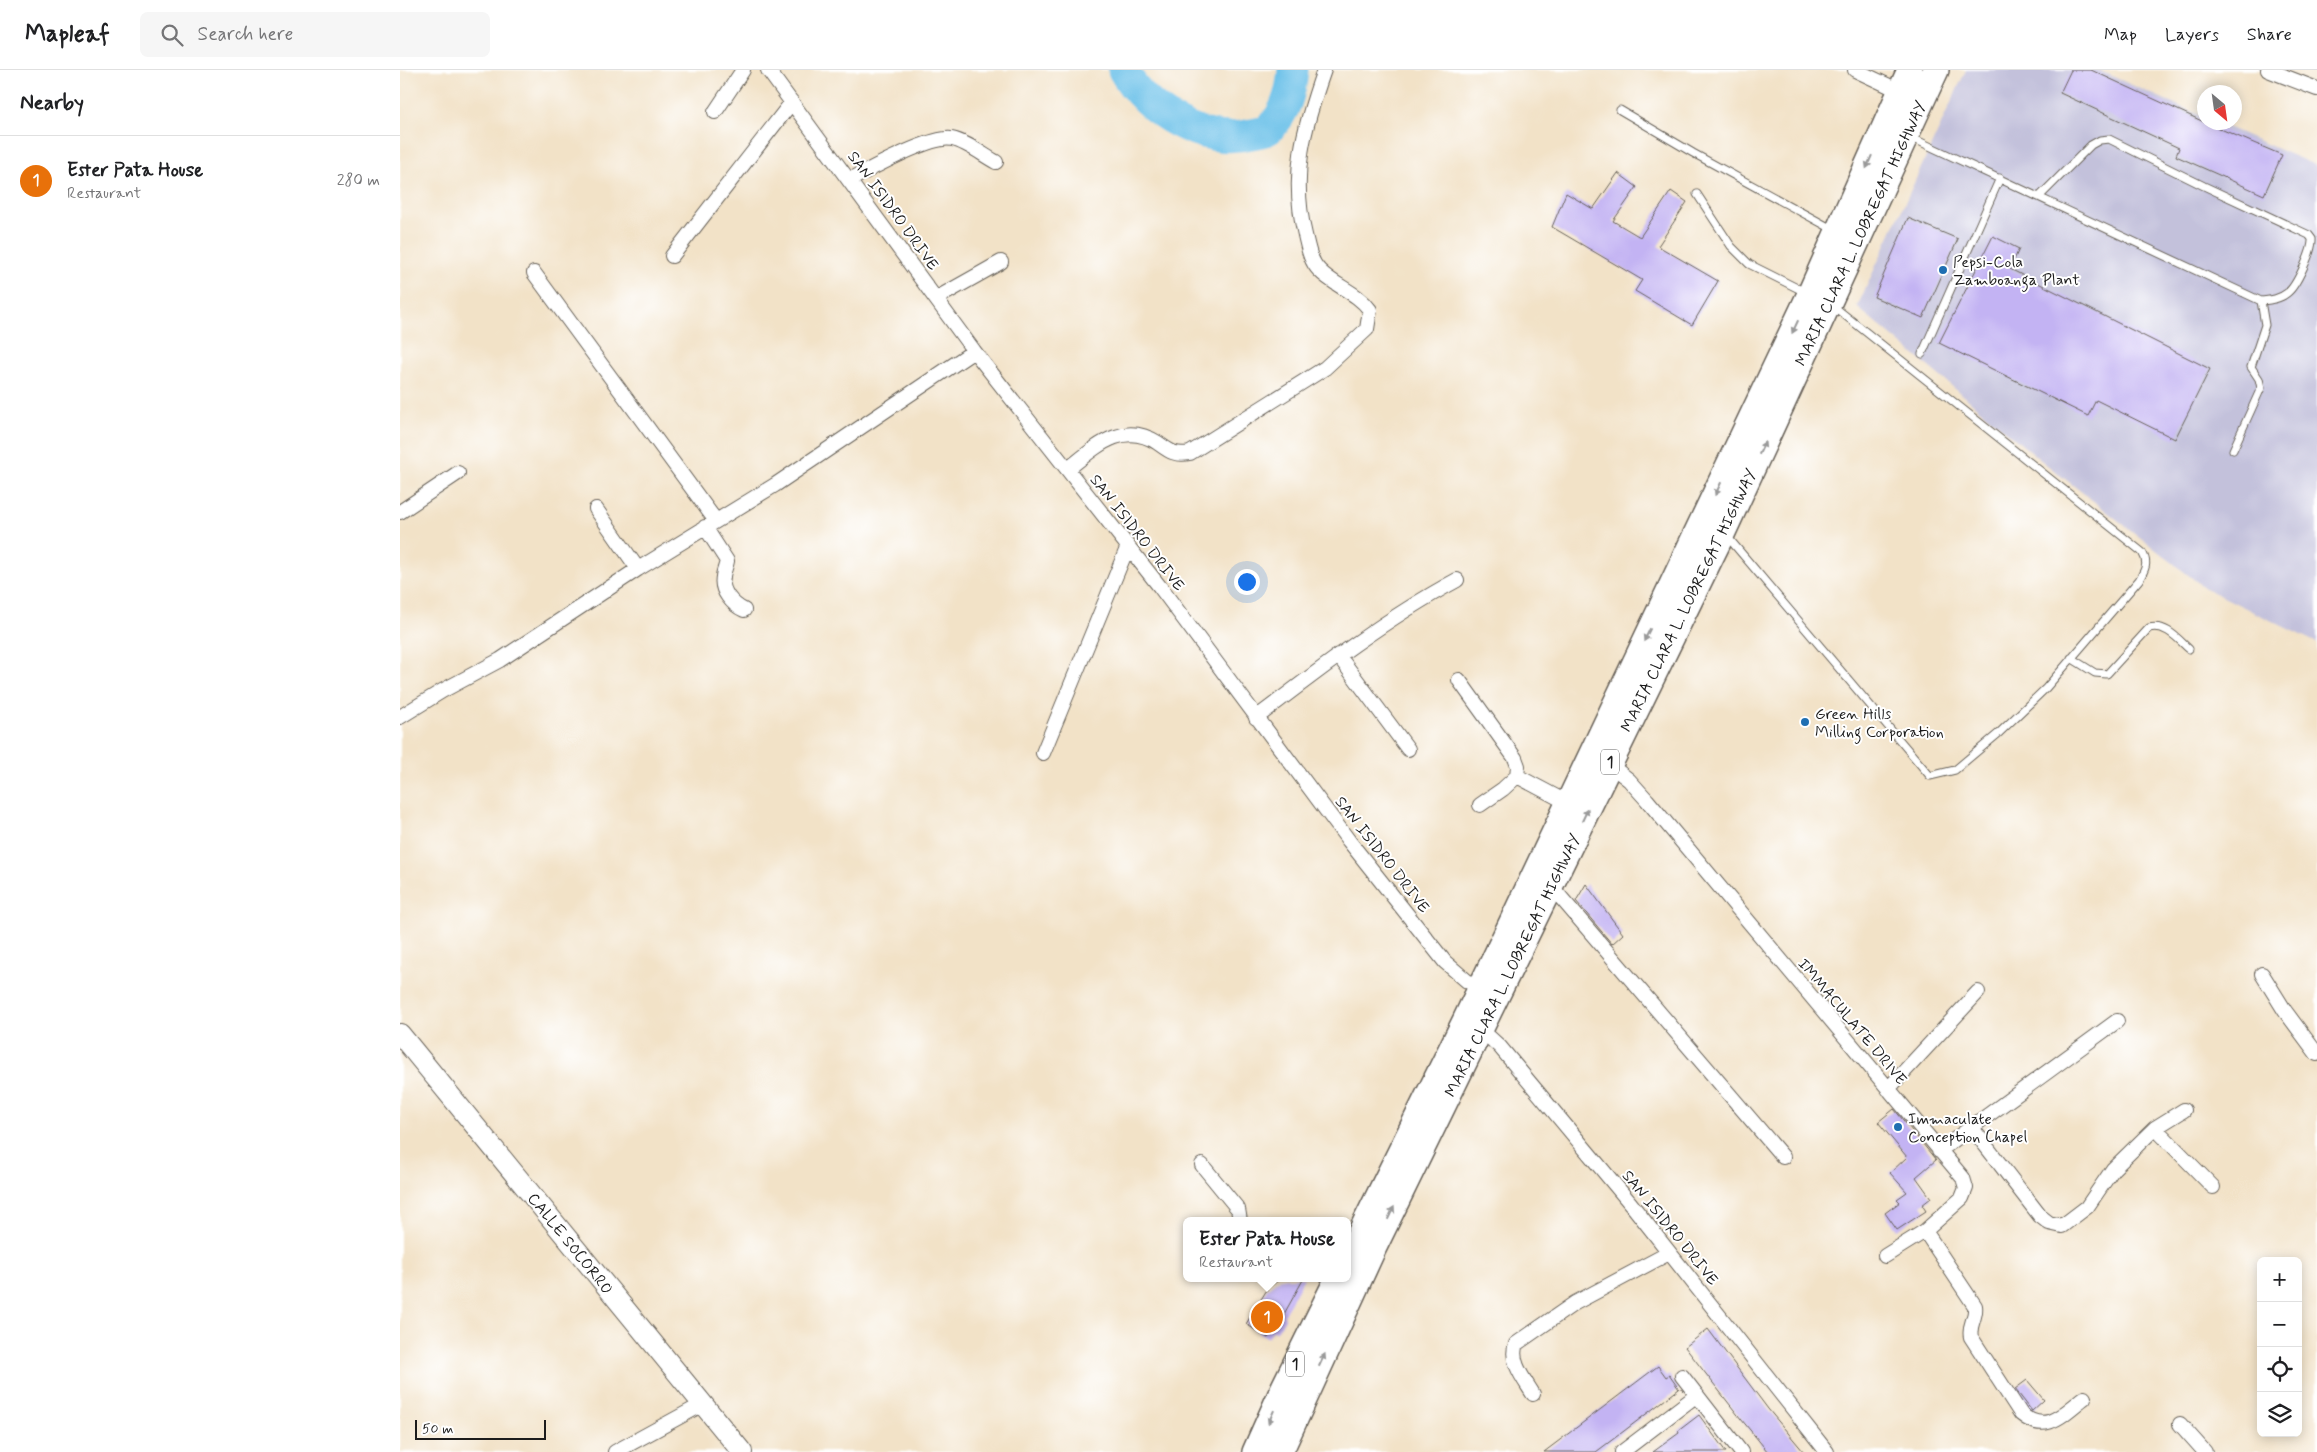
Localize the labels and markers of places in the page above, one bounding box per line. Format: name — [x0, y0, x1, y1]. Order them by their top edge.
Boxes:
place label: Pepsi-Cola Zamboanga Plant — [1953, 252, 2080, 292]
marker: Pepsi-Cola Zamboanga Plant — [1937, 264, 1949, 276]
place label: Green Hills Milling Corporation — [1815, 704, 1944, 744]
marker: Green Hills Milling Corporation — [1799, 716, 1811, 728]
place label: Immaculate Conception Chapel — [1908, 1109, 2028, 1148]
marker: Immaculate Conception Chapel — [1892, 1121, 1904, 1133]
pin: 1 — [1251, 1298, 1283, 1336]

